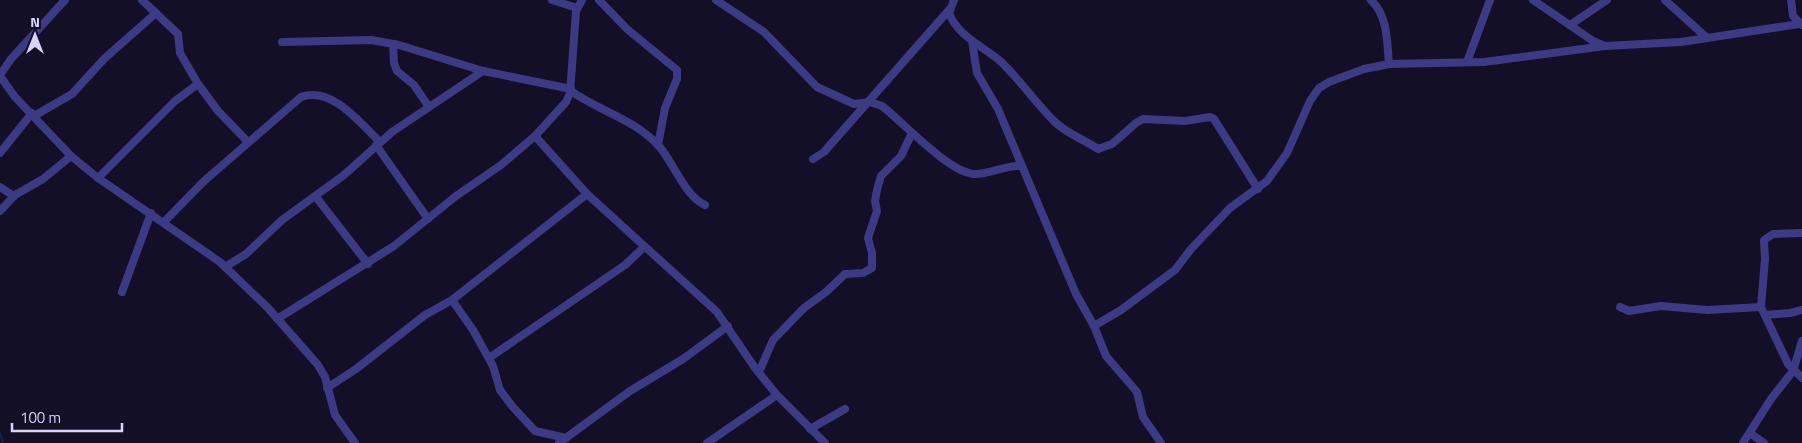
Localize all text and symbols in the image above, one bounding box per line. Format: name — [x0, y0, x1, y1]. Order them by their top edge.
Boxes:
north arrow — [10, 10, 60, 60]
text: N — [30, 11, 40, 32]
scale bar — [12, 400, 122, 432]
text: 100 m — [20, 406, 61, 429]

